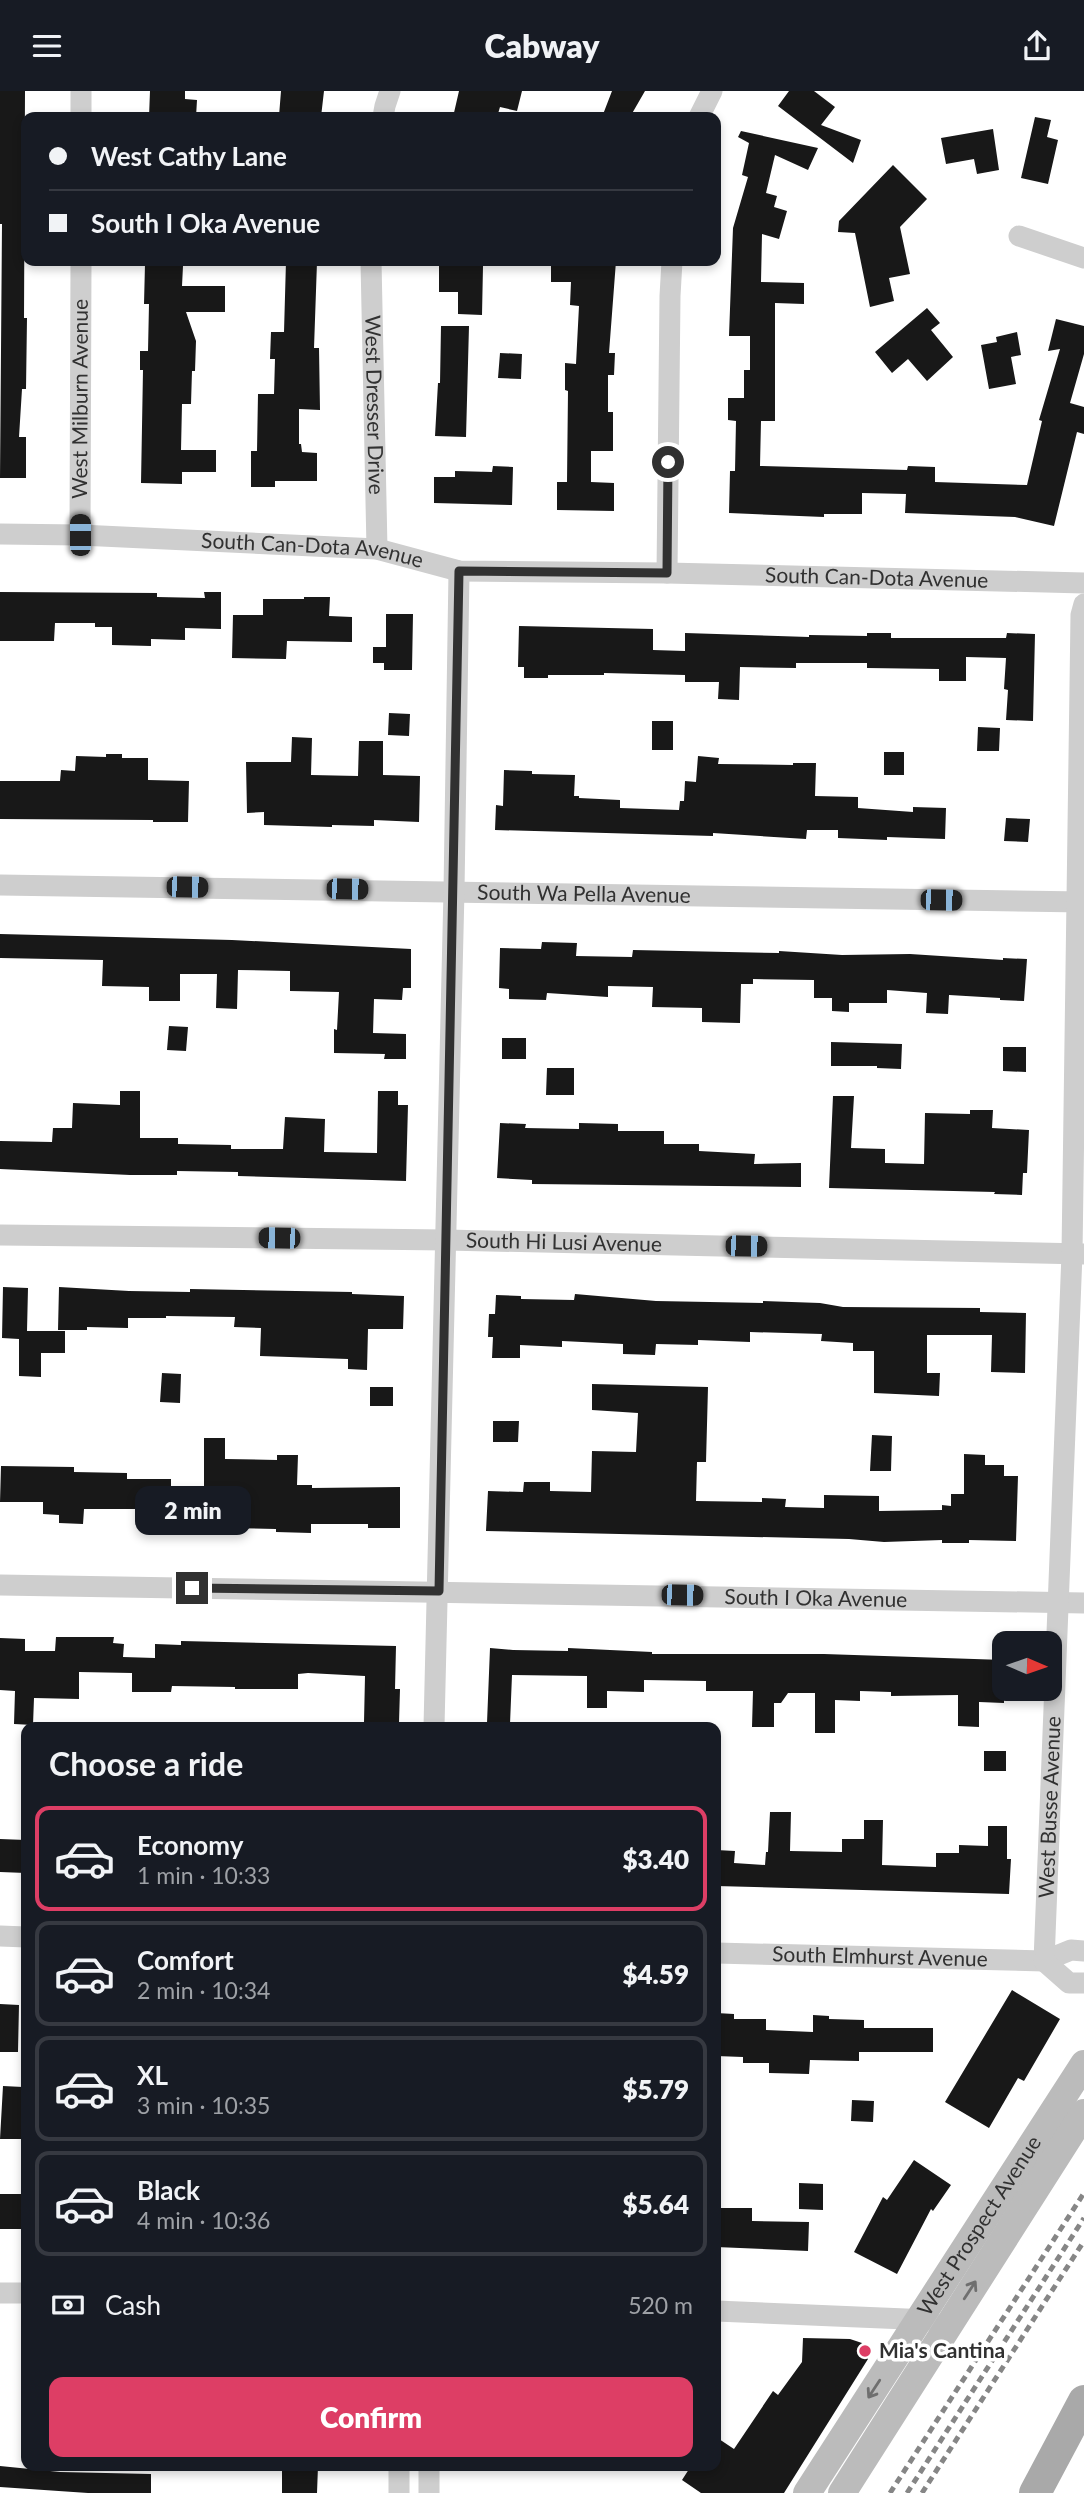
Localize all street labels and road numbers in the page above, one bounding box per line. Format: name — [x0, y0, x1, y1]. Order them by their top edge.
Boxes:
street label: West Milburn Avenue — [66, 299, 92, 499]
street label: West Dresser Drive — [361, 315, 390, 495]
street label: South Can-Dota Avenue — [201, 527, 426, 572]
street label: South Can-Dota Avenue — [765, 561, 989, 592]
street label: South Wa Pella Avenue — [477, 878, 691, 907]
street label: South Hi Lusi Avenue — [466, 1226, 662, 1256]
street label: South I Oka Avenue — [724, 1583, 908, 1611]
street label: West Busse Avenue — [1032, 1715, 1065, 1899]
street label: South Elmhurst Avenue — [772, 1940, 988, 1971]
street label: West Prospect Avenue — [911, 2130, 1045, 2320]

